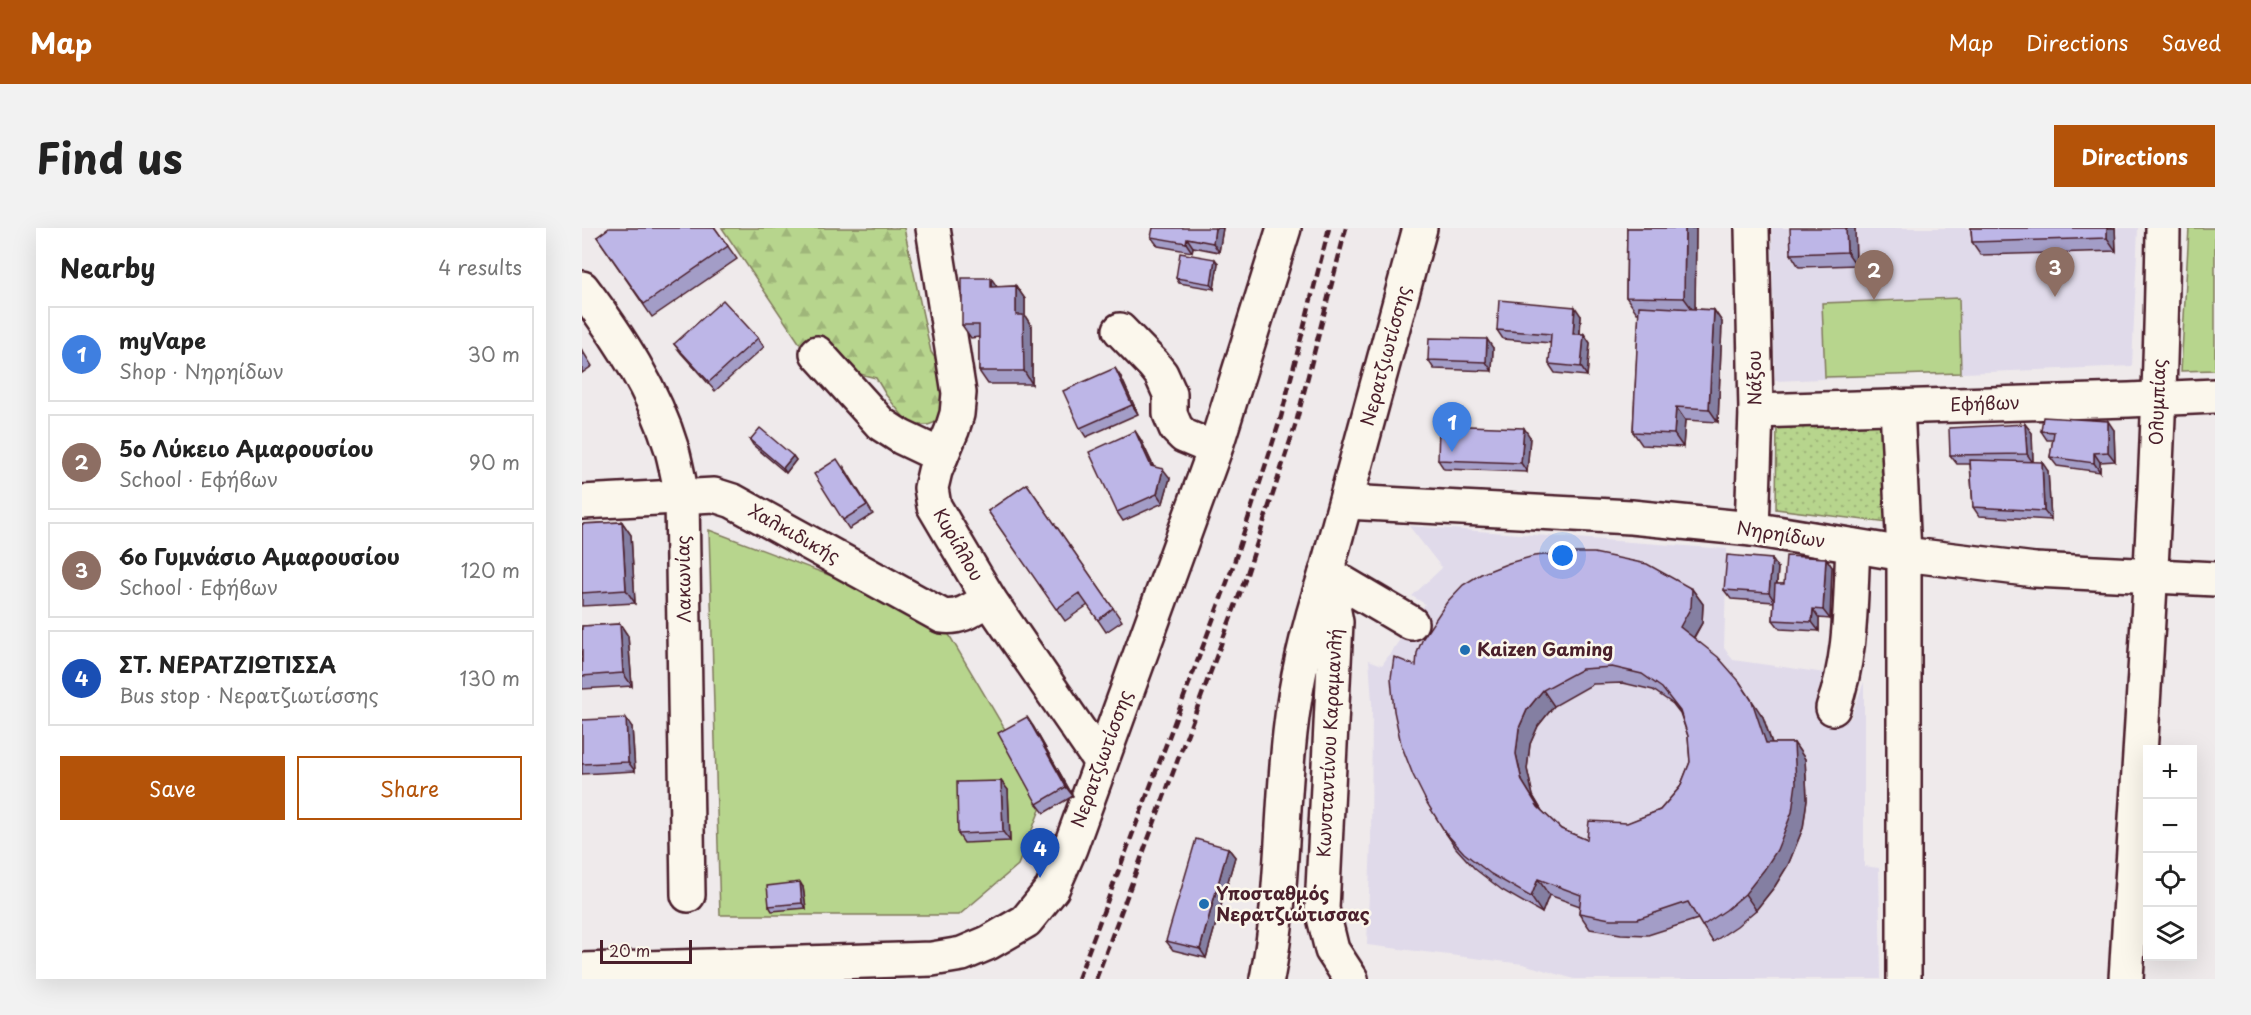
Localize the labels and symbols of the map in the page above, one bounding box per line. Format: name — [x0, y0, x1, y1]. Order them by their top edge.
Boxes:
pin: 3 — [2036, 248, 2074, 297]
pin: 2 — [1854, 250, 1894, 300]
street label: Νερατζιωτίσσης — [1353, 282, 1416, 429]
street label: Νάξου — [1740, 350, 1767, 406]
street label: Ολυμπίας — [2142, 358, 2172, 446]
street label: Εφήβων — [1949, 388, 2020, 417]
pin: 1 — [1432, 402, 1472, 452]
street label: Χαλκιδικής — [744, 496, 845, 569]
street label: Κυρίλλου — [928, 503, 991, 586]
street label: Νηρηίδων — [1735, 513, 1827, 554]
street label: Λακωνίας — [668, 535, 697, 623]
your location — [1548, 541, 1577, 570]
street label: Κωνσταντίνου Καραμανλή — [1309, 628, 1348, 858]
place label: Kaizen Gaming — [1477, 635, 1613, 662]
marker: Kaizen Gaming — [1458, 643, 1472, 657]
street label: Νερατζιωτίσσης — [1063, 686, 1138, 831]
pin: 4 — [1020, 828, 1060, 878]
place label: Υποσταθμός Νερατζιώτισσας — [1216, 879, 1370, 927]
marker: Υποσταθμός Νερατζιώτισσας — [1197, 897, 1211, 911]
scale bar — [600, 937, 692, 964]

